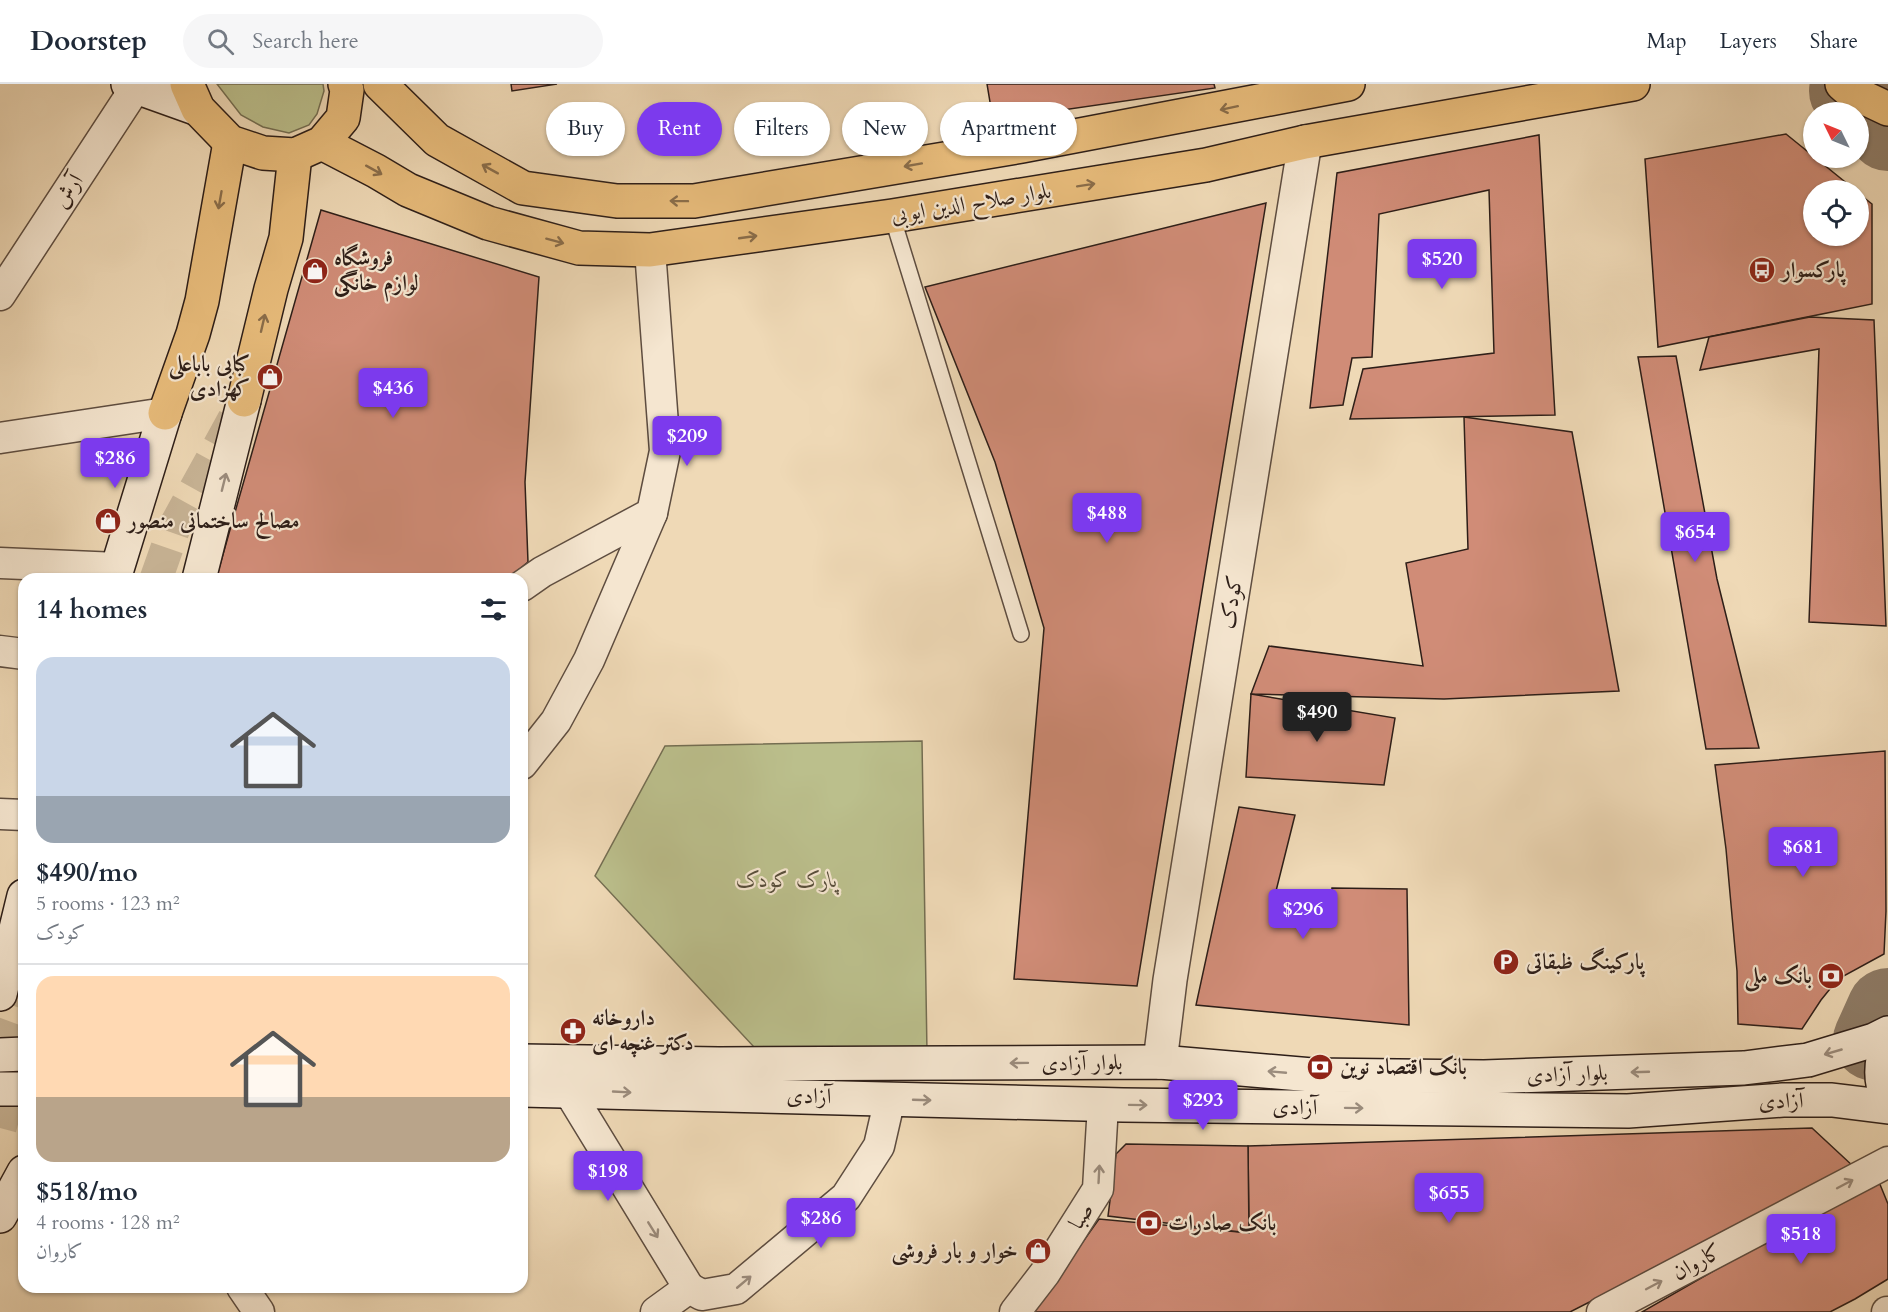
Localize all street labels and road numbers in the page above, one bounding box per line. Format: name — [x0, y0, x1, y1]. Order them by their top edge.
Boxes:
street label: آرش — [46, 166, 91, 214]
street label: بلوار صلاح الدین ایوبی — [889, 176, 1054, 234]
street label: کودک — [1212, 573, 1250, 631]
street label: بلوار آزادی — [1041, 1047, 1123, 1079]
street label: بلوار آزادی — [1526, 1058, 1608, 1090]
street label: آزادی — [786, 1081, 834, 1111]
street label: آزادی — [1758, 1085, 1806, 1117]
street label: آزادی — [1272, 1092, 1320, 1122]
street label: صبا — [1061, 1197, 1101, 1235]
street label: کاروان — [1667, 1237, 1727, 1287]

